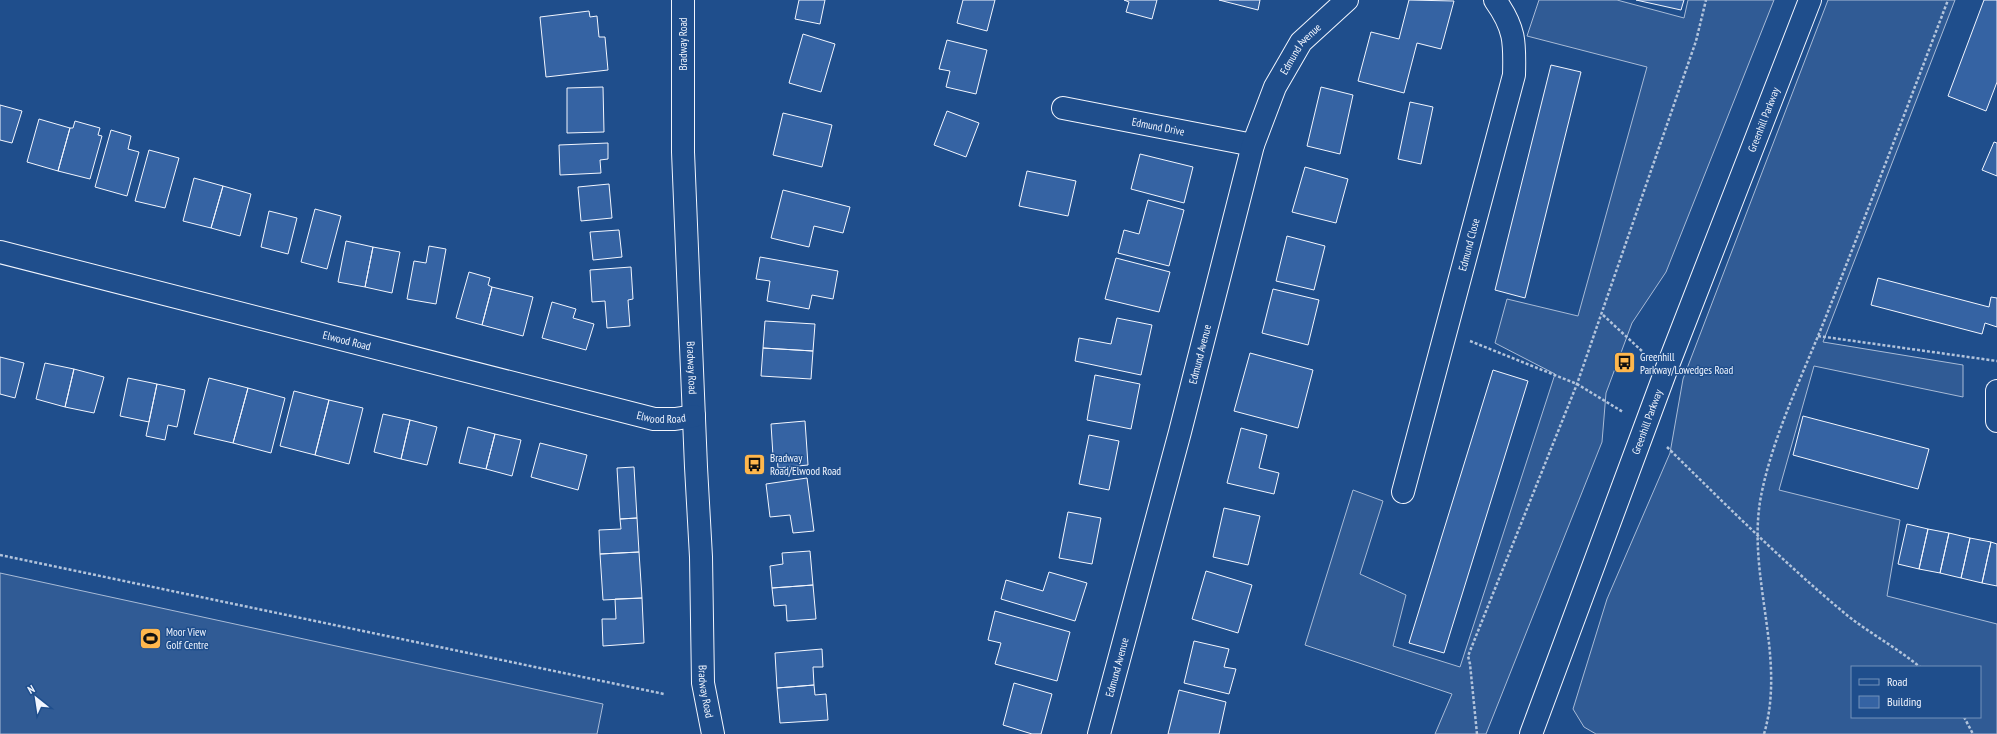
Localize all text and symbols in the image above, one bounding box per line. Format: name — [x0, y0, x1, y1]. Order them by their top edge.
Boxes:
street label: Bradway Road — [676, 17, 690, 71]
street label: Edmund Avenue — [1277, 20, 1324, 77]
street label: Greenhill Parkway — [1745, 84, 1783, 154]
street label: Edmund Drive — [1131, 115, 1186, 139]
street label: Edmund Close — [1455, 216, 1483, 273]
street label: Edmund Avenue — [1186, 322, 1214, 385]
street label: Elwood Road — [321, 328, 373, 353]
street label: Bradway Road — [684, 341, 700, 395]
bus stop icon: Greenhill Parkway/Lowedges Road — [1611, 350, 1637, 376]
place label: Greenhill Parkway/Lowedges Road — [1640, 350, 1733, 377]
street label: Greenhill Parkway — [1628, 386, 1666, 456]
street label: Elwood Road — [635, 408, 687, 426]
bus stop icon: Bradway Road/Elwood Road — [742, 451, 768, 477]
place label: Bradway Road/Elwood Road — [770, 451, 841, 478]
sports icon: Moor View Golf Centre — [138, 625, 164, 651]
place label: Moor View Golf Centre — [166, 625, 209, 652]
street label: Edmund Avenue — [1102, 636, 1132, 699]
street label: Bradway Road — [696, 665, 717, 719]
legend — [1851, 666, 1981, 718]
text: Road — [1887, 674, 1907, 689]
north arrow — [16, 678, 56, 718]
text: N — [25, 682, 37, 697]
text: Building — [1887, 694, 1922, 709]

